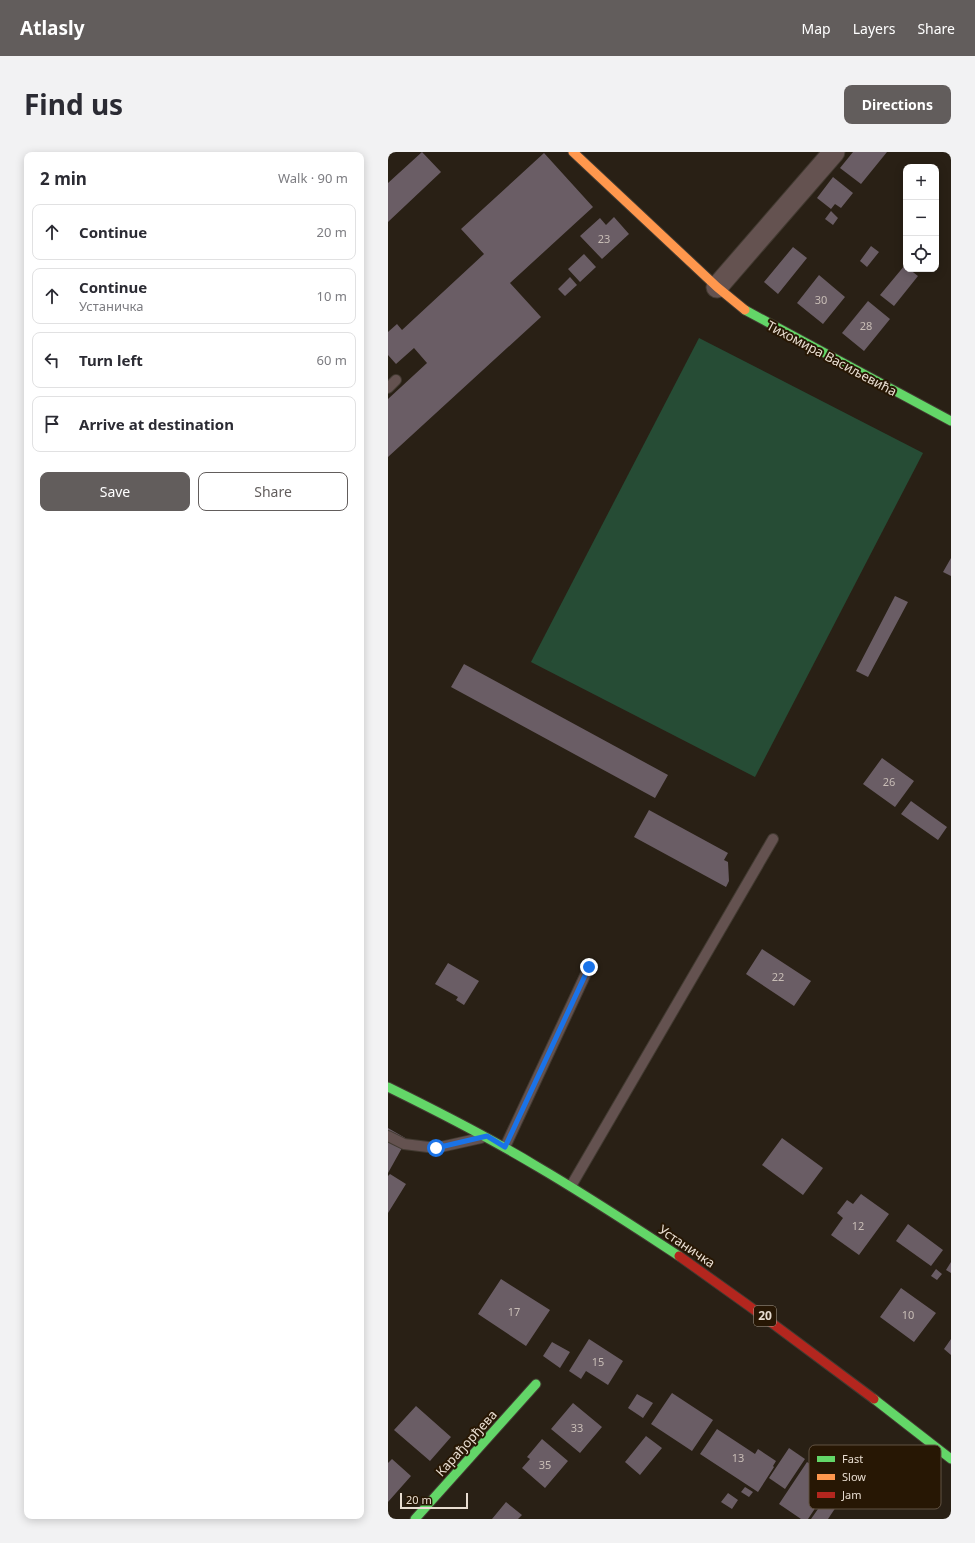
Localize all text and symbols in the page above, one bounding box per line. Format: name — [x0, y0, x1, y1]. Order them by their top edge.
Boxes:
text: Atlasly — [20, 15, 85, 41]
text: Map — [802, 19, 831, 38]
text: Layers — [853, 19, 895, 38]
text: Share — [917, 19, 955, 38]
text: Find us — [24, 85, 123, 123]
button: Directions — [844, 85, 951, 124]
map controls — [903, 164, 939, 272]
button: + — [903, 164, 939, 200]
text: 2 min — [40, 167, 87, 190]
text: Walk · 90 m — [278, 169, 348, 187]
button: − — [903, 200, 939, 236]
icon: ahead — [41, 221, 63, 243]
text: Continue — [79, 222, 147, 242]
text: 20 m — [317, 223, 347, 241]
house number: 23 — [598, 231, 610, 246]
button: locate — [903, 236, 939, 272]
text: Continue — [79, 277, 147, 297]
icon: ahead — [41, 285, 63, 307]
text: 10 m — [317, 287, 347, 305]
house number: 30 — [815, 292, 827, 307]
text: Устаничка — [79, 297, 144, 315]
street label: Тихомира Васиљевића — [764, 316, 900, 400]
house number: 28 — [860, 318, 872, 333]
icon: left — [41, 349, 63, 371]
text: Turn left — [79, 350, 143, 370]
text: 60 m — [317, 351, 347, 369]
icon: arrive — [41, 413, 63, 435]
text: Arrive at destination — [79, 414, 234, 434]
button: Save — [40, 472, 190, 511]
button: Share — [198, 472, 348, 511]
house number: 26 — [883, 774, 895, 789]
route end — [580, 958, 598, 976]
house number: 22 — [772, 969, 784, 984]
route start — [427, 1139, 445, 1157]
house number: 12 — [852, 1218, 864, 1233]
street label: Устаничка — [655, 1221, 719, 1271]
house number: 17 — [508, 1304, 520, 1319]
road number: 20 — [754, 1306, 776, 1326]
house number: 10 — [902, 1307, 914, 1322]
house number: 15 — [592, 1354, 604, 1369]
street label: Карађорђева — [431, 1406, 501, 1480]
house number: 33 — [571, 1420, 583, 1435]
legend — [809, 1445, 941, 1509]
house number: 13 — [732, 1450, 744, 1465]
text: Fast — [842, 1451, 863, 1466]
house number: 35 — [539, 1457, 551, 1472]
text: Slow — [842, 1469, 866, 1484]
text: Jam — [841, 1487, 861, 1502]
scale bar — [400, 1491, 468, 1510]
text: 20 m — [406, 1492, 432, 1507]

